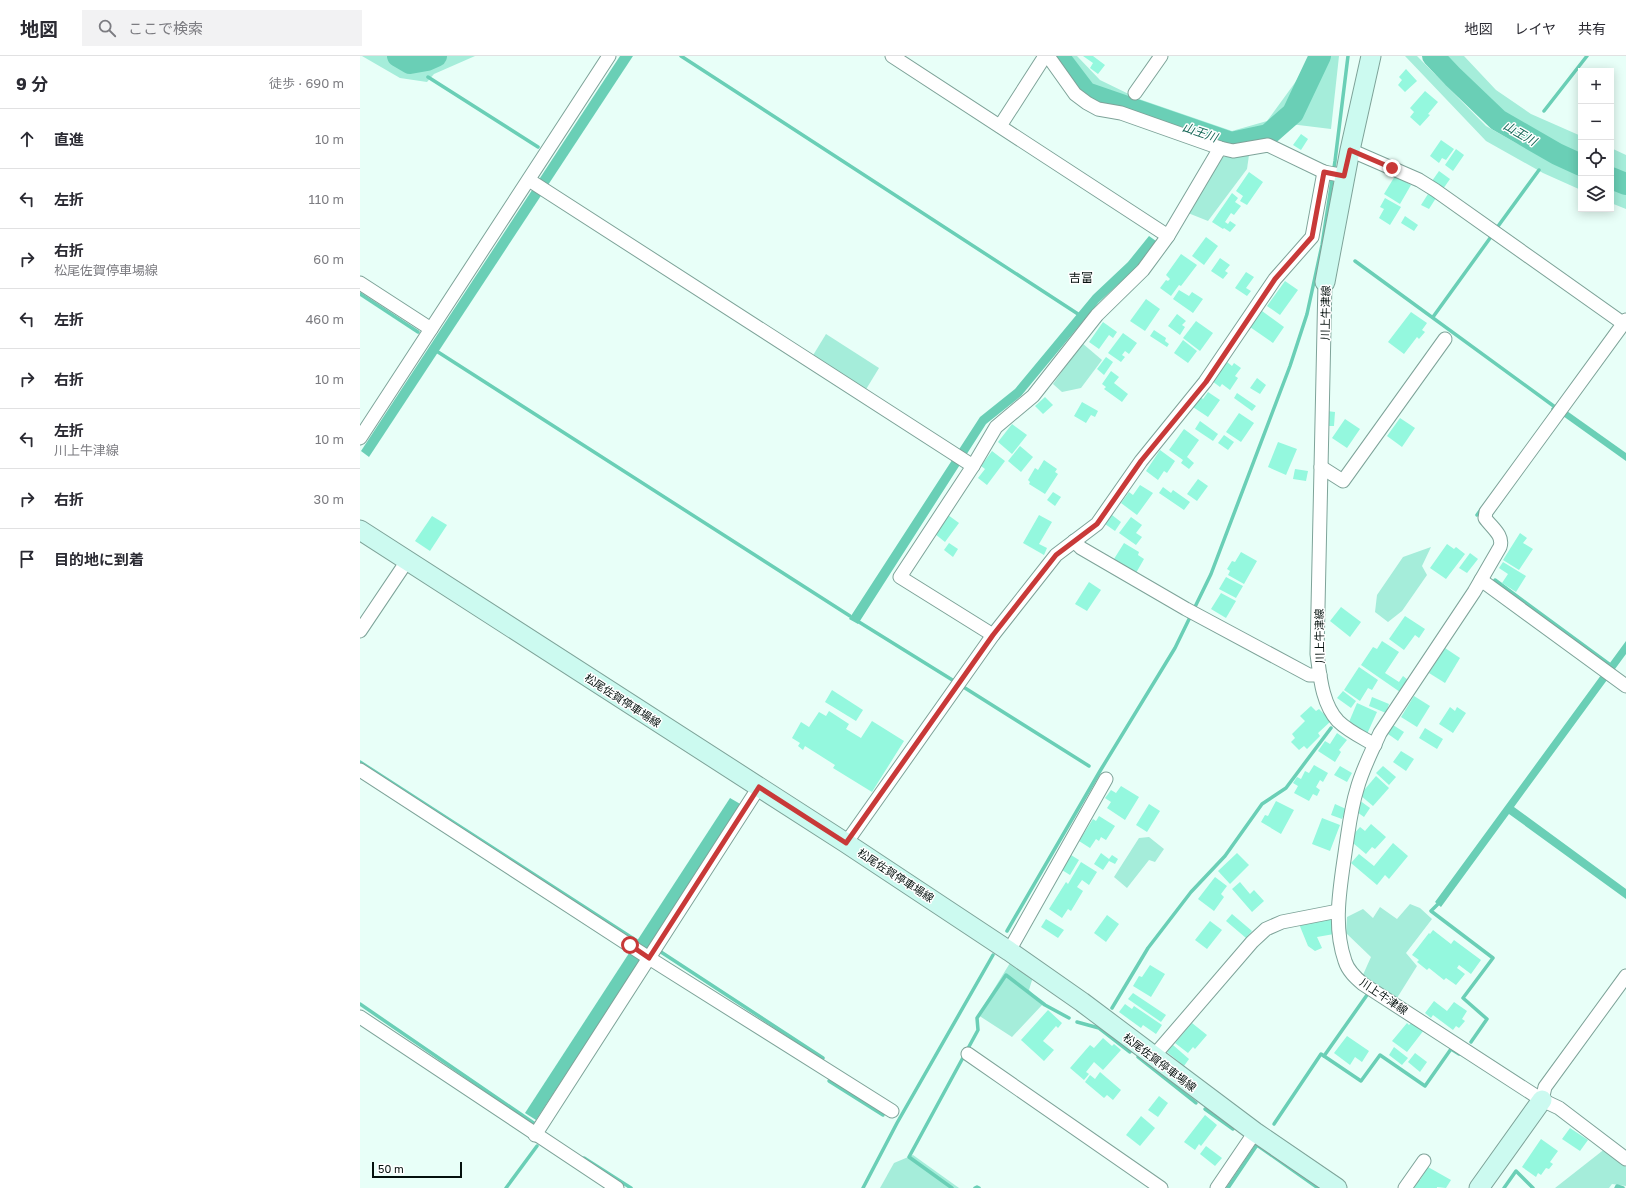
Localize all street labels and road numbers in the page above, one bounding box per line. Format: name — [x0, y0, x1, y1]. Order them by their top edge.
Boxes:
street label: 川上牛津線 — [1318, 285, 1332, 341]
street label: 川上牛津線 — [1312, 608, 1326, 664]
street label: 松尾佐賀停車場線 — [583, 671, 663, 729]
street label: 松尾佐賀停車場線 — [856, 846, 936, 904]
street label: 川上牛津線 — [1358, 975, 1410, 1017]
street label: 松尾佐賀停車場線 — [1121, 1030, 1199, 1094]

